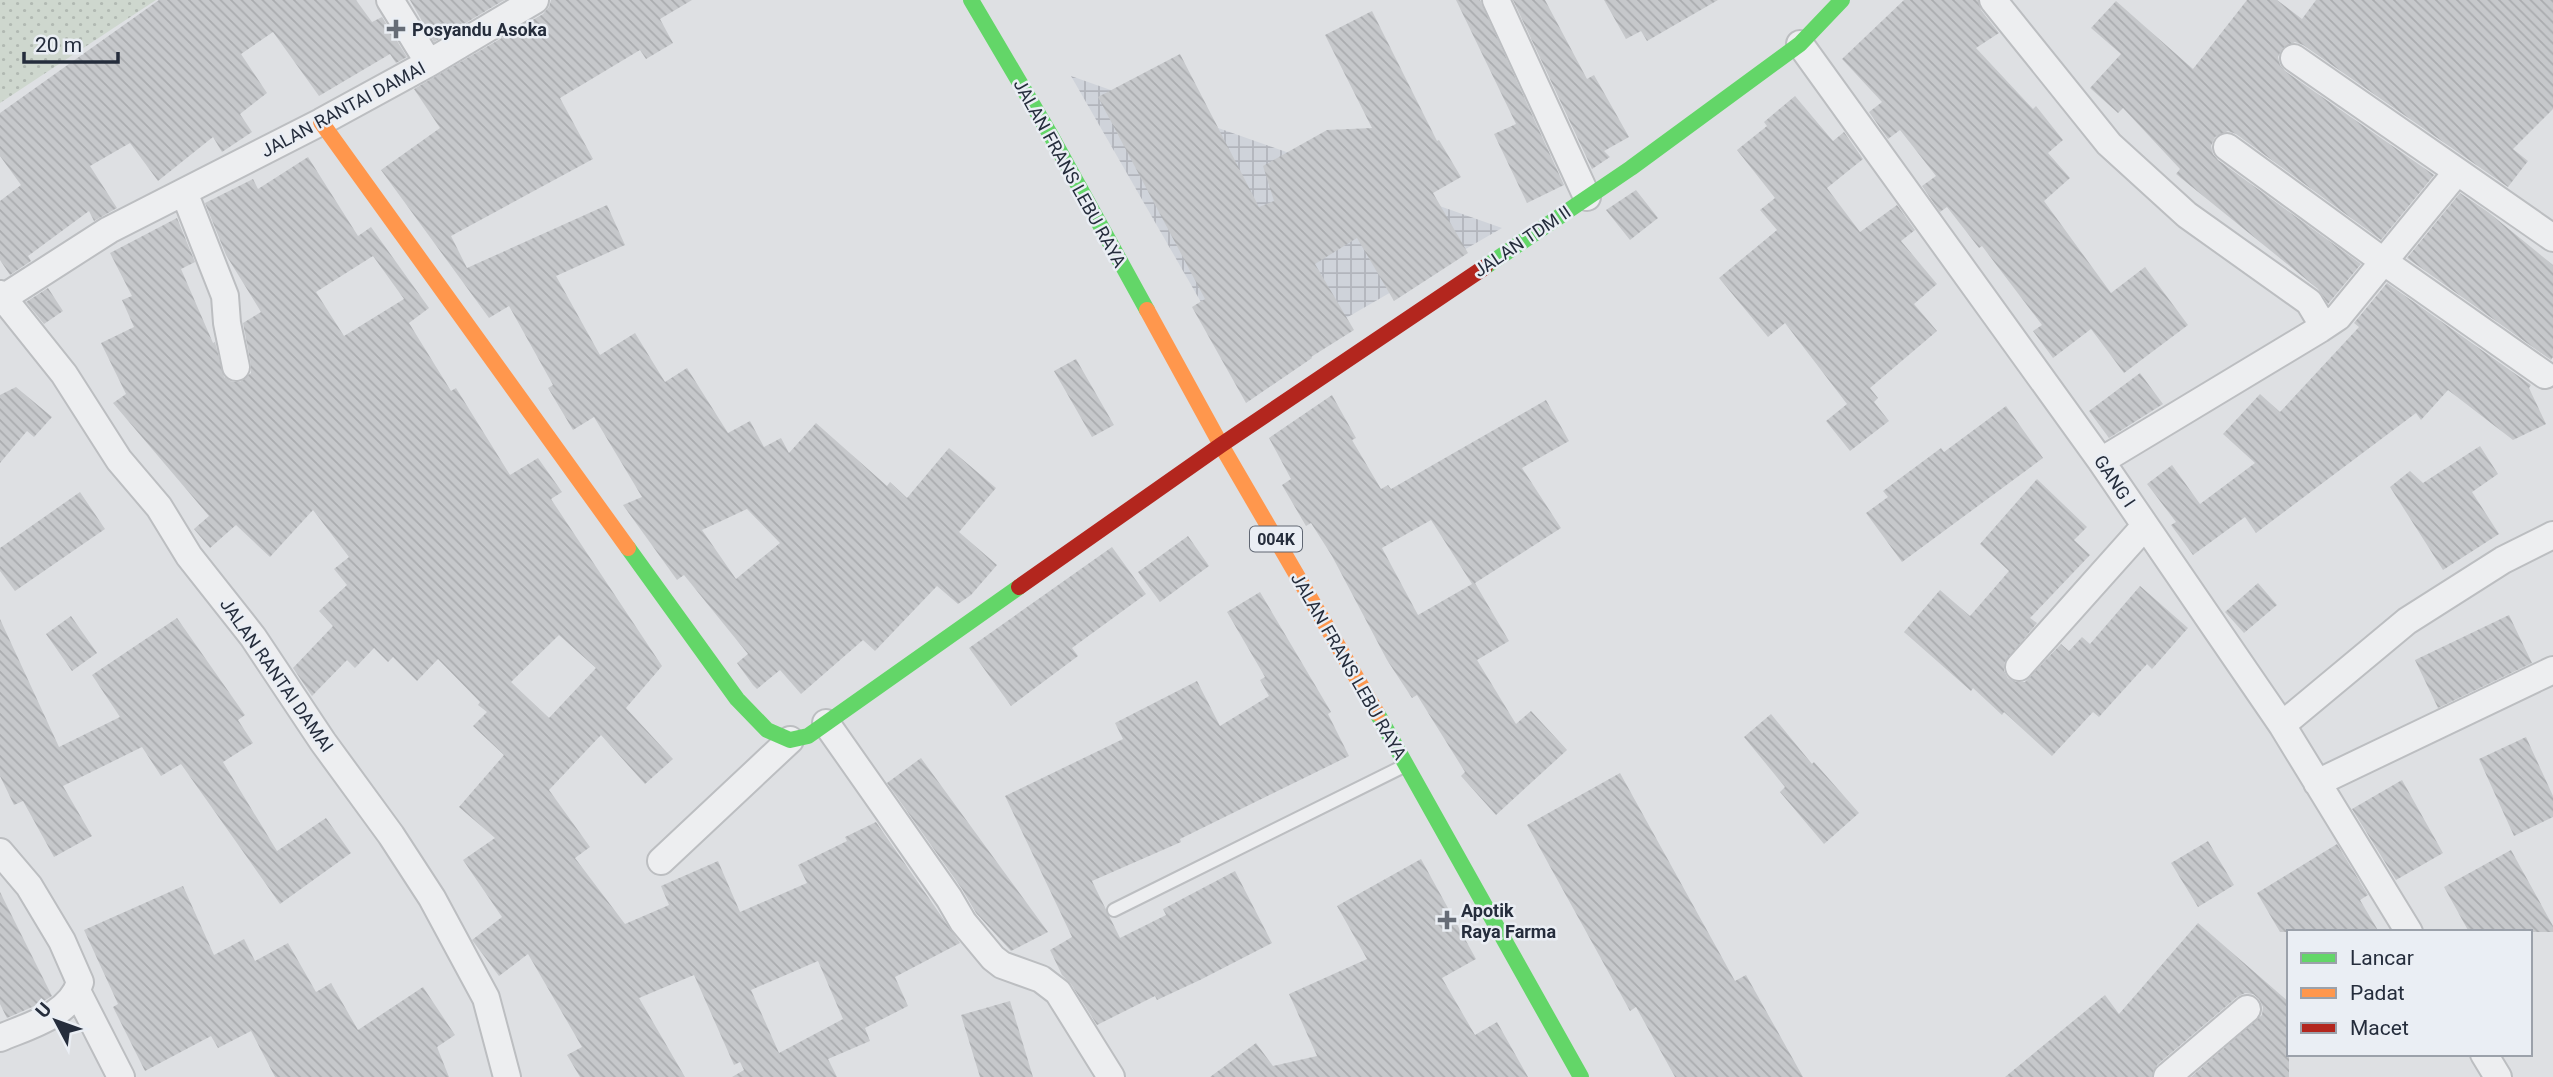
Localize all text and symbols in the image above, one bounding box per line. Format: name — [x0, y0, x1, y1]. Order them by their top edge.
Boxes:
marker: Posyandu Asoka — [386, 19, 406, 39]
place label: Posyandu Asoka — [412, 19, 547, 40]
scale bar — [24, 21, 119, 65]
text: 20 m — [35, 33, 82, 57]
street label: JALAN RANTAI DAMAI — [257, 57, 429, 161]
street label: JALAN FRANS LEBU RAYA — [1009, 75, 1131, 271]
street label: JALAN TDM II — [1469, 201, 1575, 281]
street label: GANG I — [2090, 451, 2140, 511]
road number: 004K — [1250, 526, 1302, 552]
street label: JALAN FRANS LEBU RAYA — [1287, 569, 1411, 763]
street label: JALAN RANTAI DAMAI — [216, 594, 338, 756]
place label: Apotik Raya Farma — [1461, 900, 1556, 942]
marker: Apotik Raya Farma — [1439, 912, 1455, 928]
legend — [2287, 930, 2532, 1056]
text: Lancar — [2350, 946, 2414, 970]
text: Padat — [2350, 981, 2405, 1005]
north arrow — [21, 986, 91, 1056]
text: U — [31, 998, 56, 1022]
text: Macet — [2350, 1016, 2409, 1040]

